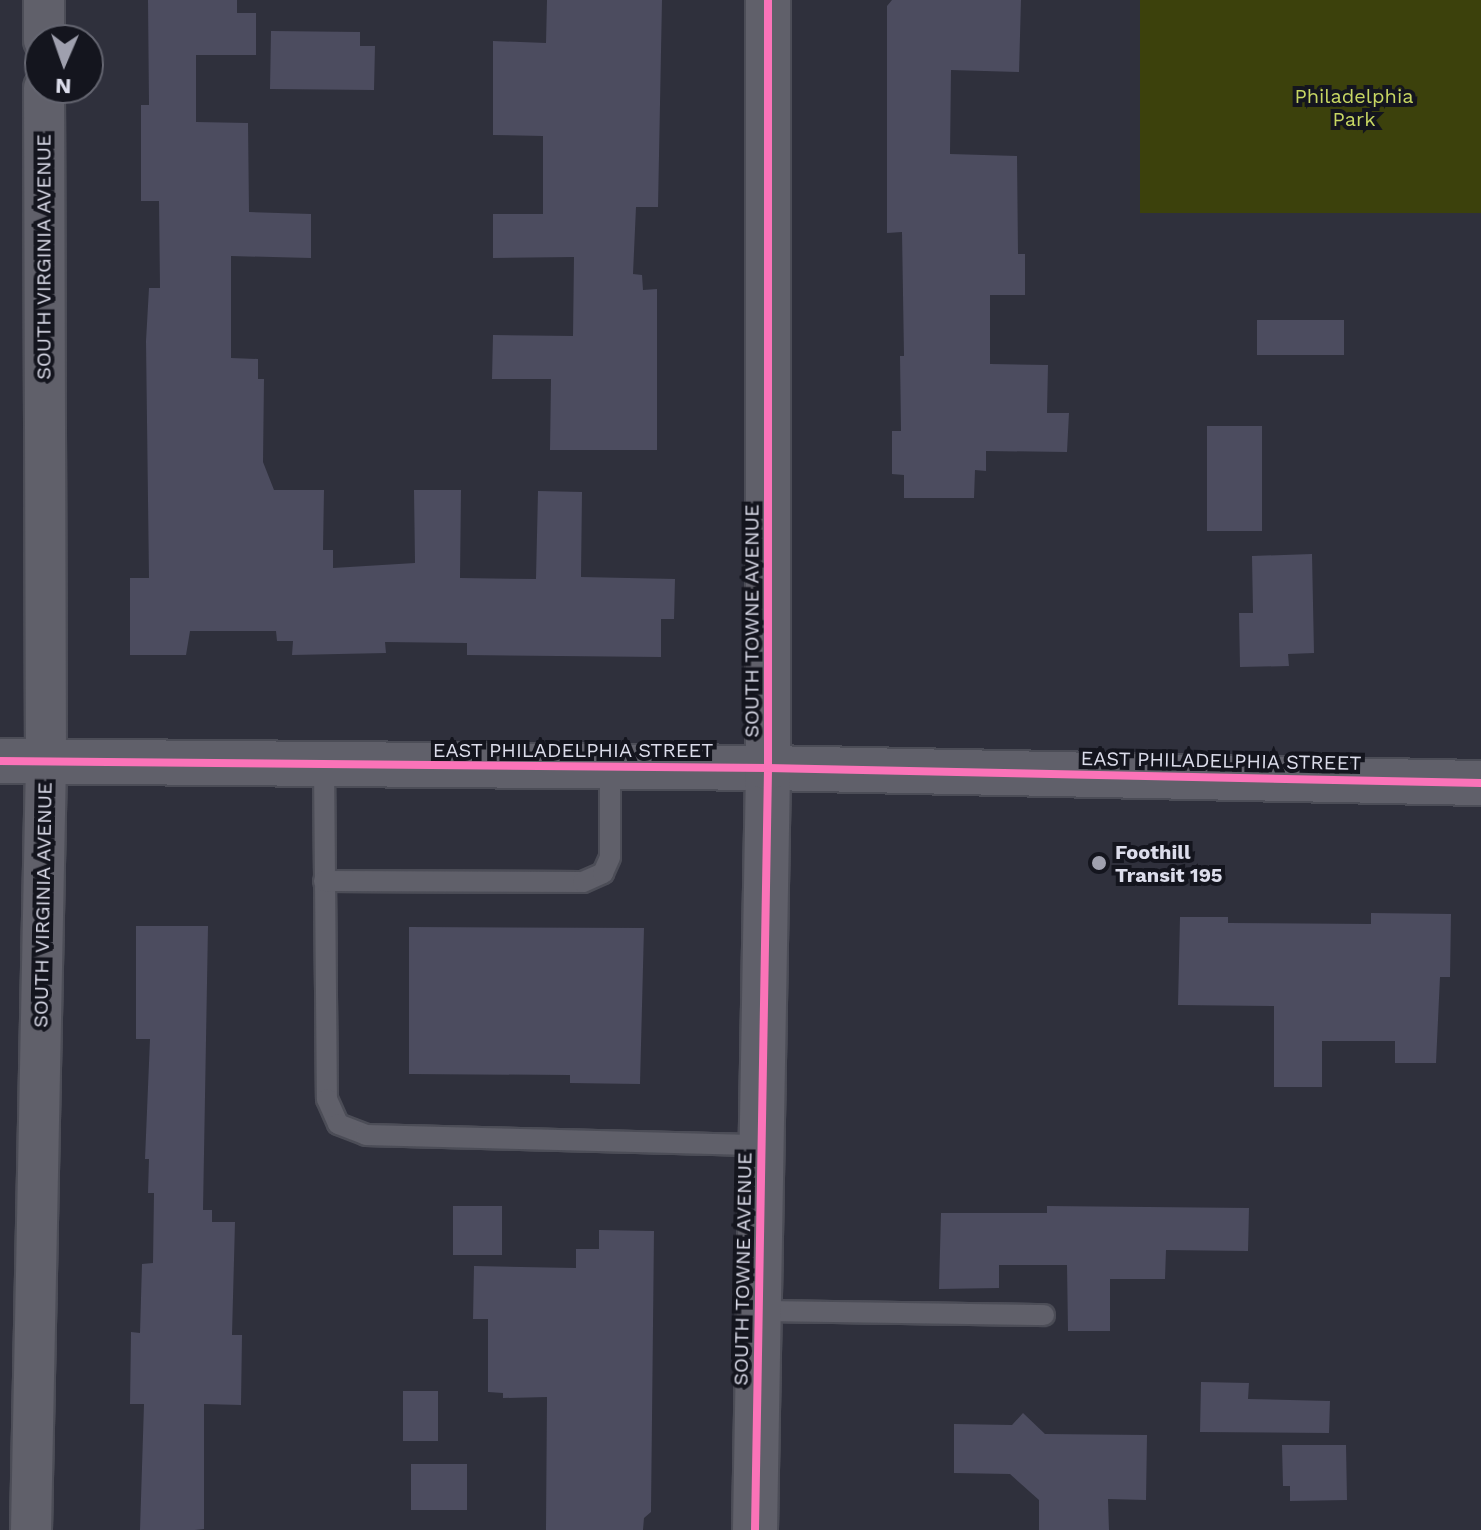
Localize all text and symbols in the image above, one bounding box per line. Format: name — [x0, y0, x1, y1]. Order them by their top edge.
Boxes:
north arrow — [24, 24, 104, 104]
text: N — [55, 74, 72, 99]
park label: Philadelphia Park — [1294, 85, 1414, 132]
street label: SOUTH VIRGINIA AVENUE — [32, 133, 56, 381]
street label: SOUTH TOWNE AVENUE — [740, 504, 764, 738]
street label: EAST PHILADELPHIA STREET — [432, 738, 714, 762]
street label: EAST PHILADELPHIA STREET — [1080, 747, 1362, 775]
street label: SOUTH VIRGINIA AVENUE — [29, 781, 57, 1029]
place label: Foothill Transit 195 — [1115, 840, 1223, 887]
marker: Foothill Transit 195 — [1090, 854, 1108, 872]
street label: SOUTH TOWNE AVENUE — [729, 1151, 757, 1387]

